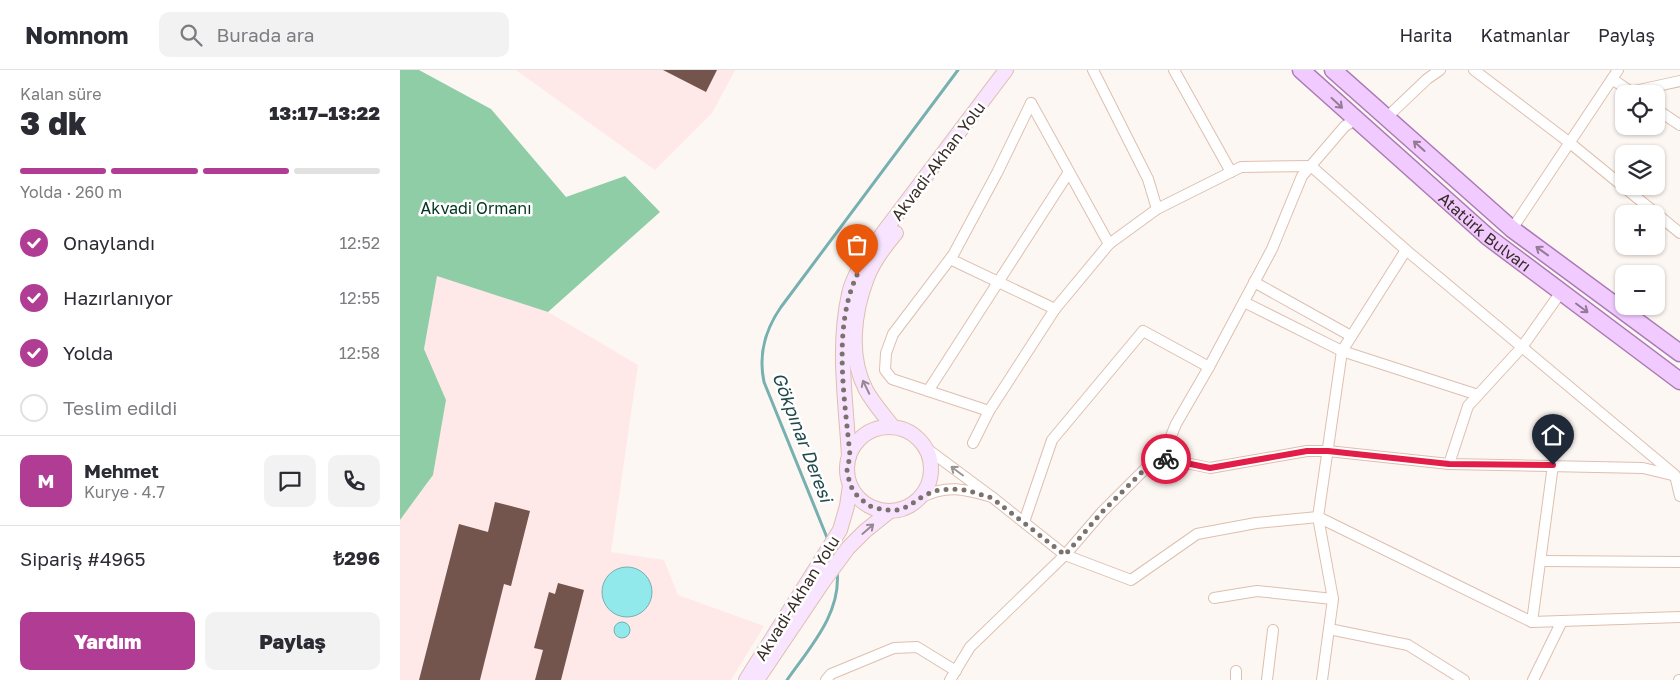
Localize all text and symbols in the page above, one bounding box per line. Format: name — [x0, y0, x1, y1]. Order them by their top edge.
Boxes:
search box — [159, 12, 509, 57]
text: Nomnom — [25, 20, 129, 49]
icon: search — [177, 21, 205, 49]
text: Burada ara — [217, 23, 315, 46]
text: Harita — [1399, 24, 1452, 46]
text: Katmanlar — [1480, 24, 1570, 46]
text: Paylaş — [1598, 24, 1655, 46]
text: Kalan süre — [20, 84, 101, 104]
map controls — [1615, 85, 1665, 315]
button: locate — [1615, 85, 1665, 135]
one-way arrow — [1331, 97, 1344, 109]
street label: Akvadi-Akhan Yolu — [887, 98, 989, 224]
text: 13:17–13:22 — [269, 101, 380, 124]
text: 3 dk — [20, 104, 87, 142]
one-way arrow — [1412, 140, 1425, 151]
button: layers — [1615, 145, 1665, 195]
text: Yolda · 260 m — [20, 182, 122, 202]
street label: Atatürk Bulvarı — [1435, 188, 1535, 276]
park label: Akvadi Ormanı — [421, 198, 531, 218]
button: + — [1615, 205, 1665, 255]
pin — [836, 224, 878, 275]
icon: check — [20, 229, 48, 257]
text: Onaylandı — [63, 231, 155, 254]
icon: bag — [843, 231, 871, 259]
text: 12:52 — [340, 233, 380, 253]
one-way arrow — [1535, 246, 1549, 256]
button: − — [1615, 265, 1665, 315]
icon: check — [20, 284, 48, 312]
text: Hazırlanıyor — [63, 286, 173, 309]
text: 12:55 — [340, 288, 380, 308]
one-way arrow — [1575, 303, 1588, 314]
icon: check — [20, 339, 48, 367]
text: Yolda — [63, 341, 113, 364]
text: 12:58 — [339, 343, 380, 363]
water label: Gökpınar Deresi — [768, 369, 839, 507]
one-way arrow — [861, 380, 870, 395]
text: Teslim edildi — [63, 396, 177, 419]
pin — [1532, 414, 1574, 465]
icon: home — [1539, 421, 1567, 449]
courier — [1141, 434, 1191, 484]
icon: bike — [1152, 445, 1180, 473]
button: chat — [264, 455, 316, 507]
button: phone — [328, 455, 380, 507]
text: Mehmet — [84, 459, 159, 482]
one-way arrow — [951, 466, 964, 477]
text: M — [38, 469, 54, 492]
text: Kurye · 4.7 — [84, 482, 165, 502]
one-way arrow — [862, 523, 875, 534]
street label: Akvadi-Akhan Yolu — [750, 532, 844, 664]
text: ₺296 — [333, 546, 380, 569]
text: Sipariş #4965 — [20, 547, 146, 570]
button: Yardım — [20, 612, 195, 670]
button: Paylaş — [205, 612, 380, 670]

